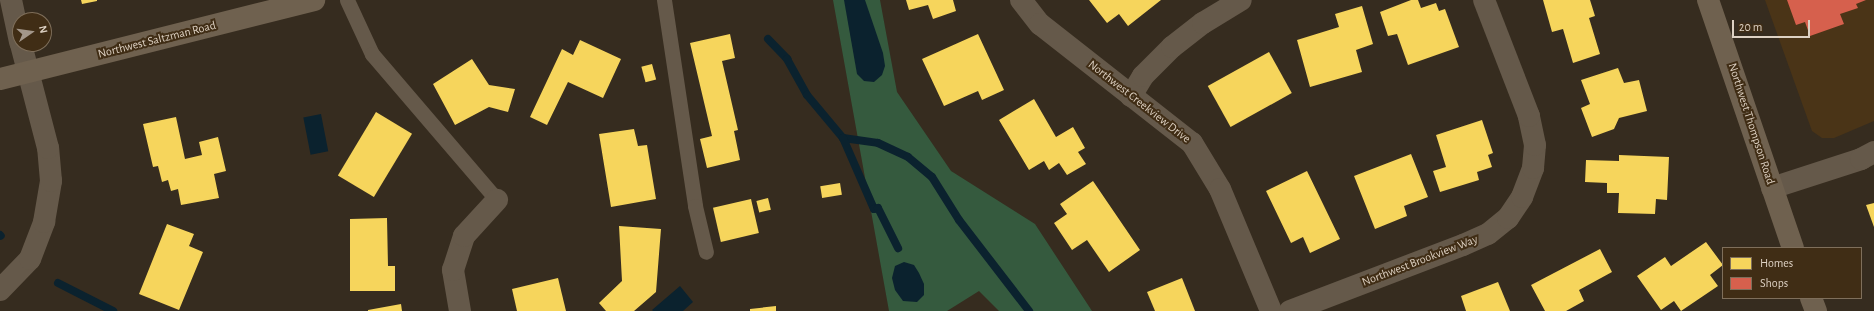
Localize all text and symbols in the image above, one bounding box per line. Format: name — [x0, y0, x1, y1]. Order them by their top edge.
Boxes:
north arrow — [12, 12, 52, 52]
scale bar — [1734, 12, 1812, 38]
street label: Northwest Saltzman Road — [97, 18, 217, 62]
text: 20 m — [1739, 21, 1762, 33]
text: N — [37, 24, 49, 34]
street label: Northwest Creekview Drive — [1085, 58, 1193, 146]
street label: Northwest Thompson Road — [1725, 61, 1777, 187]
street label: Northwest Brookview Way — [1360, 232, 1480, 290]
legend — [1722, 247, 1862, 299]
text: Homes — [1760, 257, 1793, 269]
text: Shops — [1760, 277, 1788, 289]

